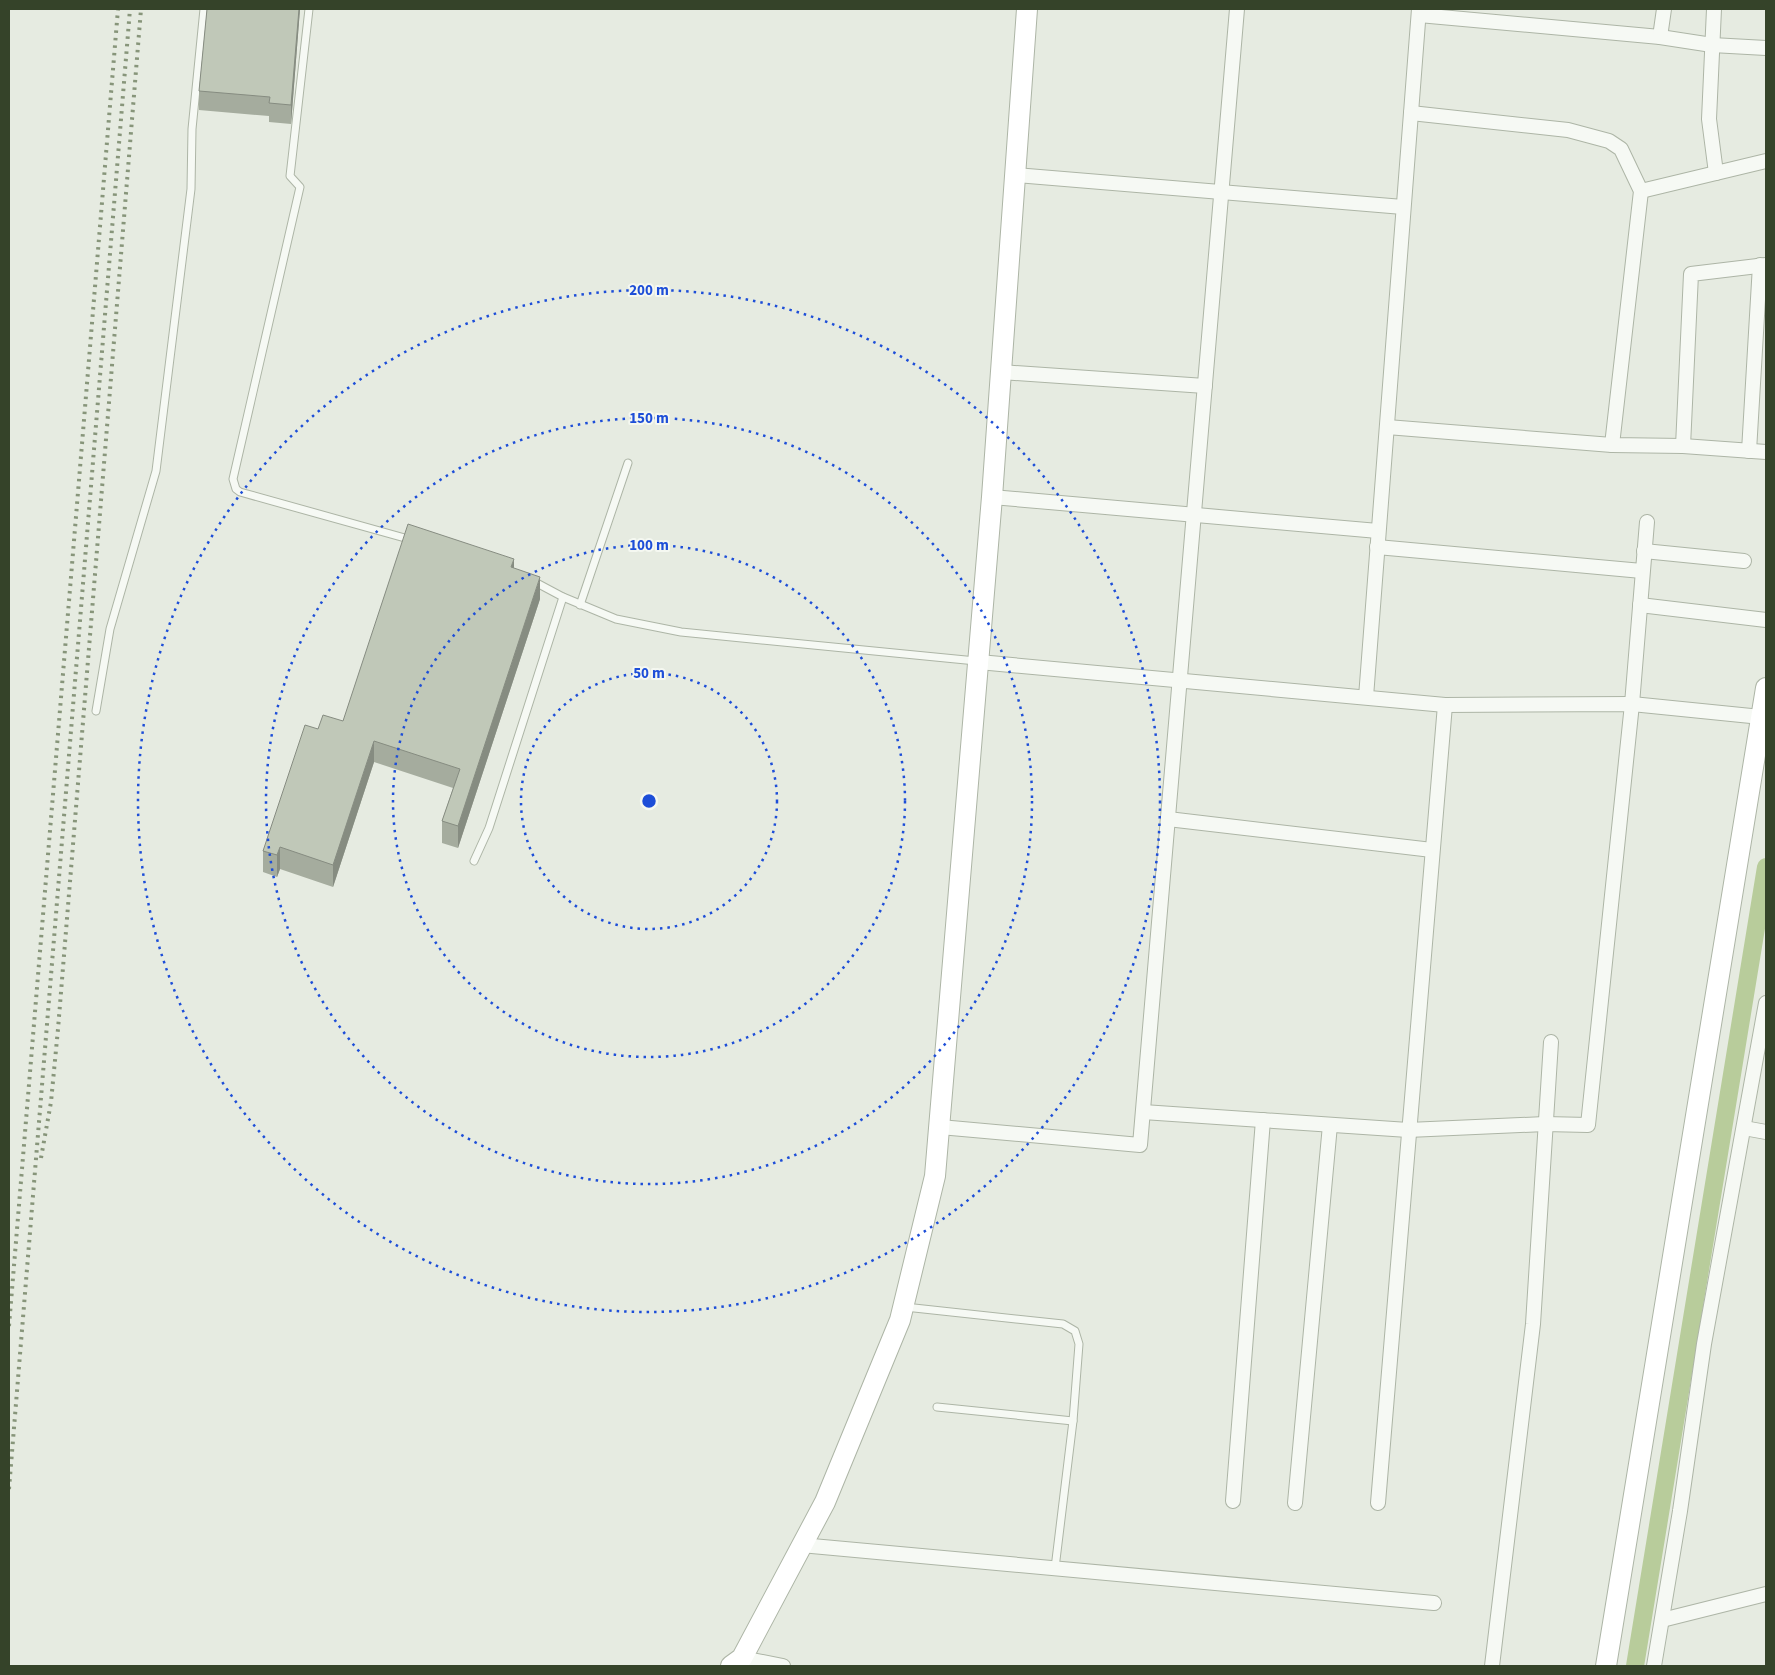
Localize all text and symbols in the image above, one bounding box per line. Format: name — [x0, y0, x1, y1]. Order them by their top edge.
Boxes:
text: 200 m — [629, 280, 669, 301]
text: 150 m — [629, 408, 669, 429]
text: 100 m — [629, 535, 669, 556]
text: 50 m — [633, 663, 665, 684]
centre of rings — [640, 792, 658, 810]

